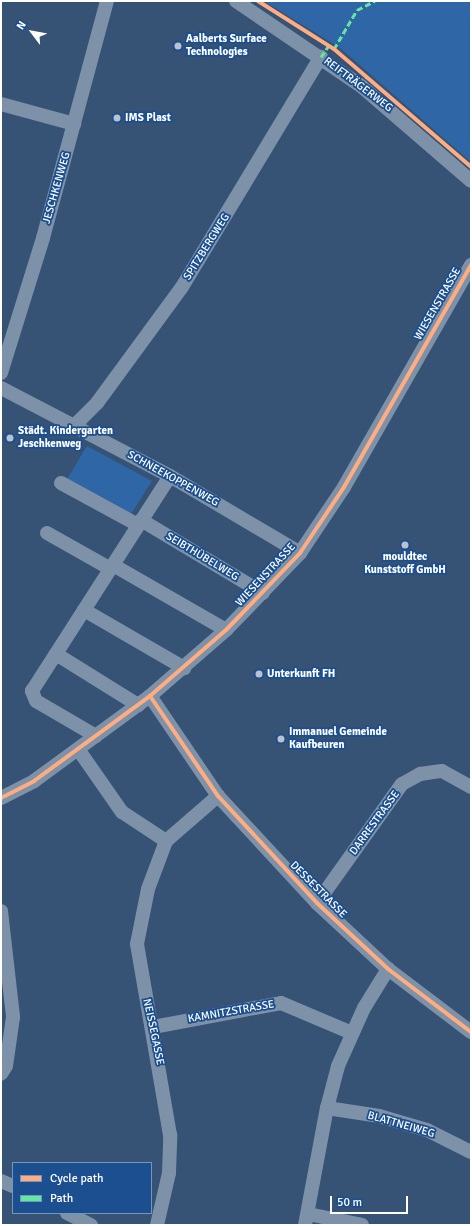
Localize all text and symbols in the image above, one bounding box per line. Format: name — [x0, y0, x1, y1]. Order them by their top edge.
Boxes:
north arrow — [12, 12, 52, 52]
text: N — [14, 19, 29, 32]
place label: Aalberts Surface Technologies — [186, 33, 267, 59]
marker: Aalberts Surface Technologies — [173, 41, 183, 51]
street label: REIFTRÄGERWEG — [321, 55, 395, 115]
place label: IMS Plast — [125, 111, 171, 125]
marker: IMS Plast — [112, 113, 122, 123]
street label: JESCHKENWEG — [40, 151, 74, 225]
street label: SPITZBERGWEG — [181, 211, 233, 283]
street label: WIESENSTRASSE — [412, 265, 464, 343]
place label: Städt. Kindergarten Jeschkenweg — [18, 425, 113, 451]
marker: Städt. Kindergarten Jeschkenweg — [5, 433, 15, 443]
street label: SCHNEEKOPPENWEG — [125, 448, 221, 510]
street label: SEIBTHÜBELWEG — [163, 530, 241, 584]
marker: mouldtec Kunststoff GmbH — [400, 540, 410, 550]
street label: WIESENSTRASSE — [233, 541, 299, 609]
place label: mouldtec Kunststoff GmbH — [364, 551, 446, 577]
place label: Unterkunft FH — [267, 667, 335, 681]
marker: Unterkunft FH — [254, 669, 264, 679]
place label: Immanuel Gemeinde Kaufbeuren — [289, 726, 387, 752]
marker: Immanuel Gemeinde Kaufbeuren — [276, 734, 286, 744]
street label: DARRESTRASSE — [347, 788, 403, 858]
street label: DESSESTRASSE — [287, 859, 349, 921]
street label: NEISSEGASSE — [140, 998, 166, 1066]
street label: KAMNITZSTRASSE — [187, 998, 275, 1026]
street label: BLATTNEIWEG — [366, 1109, 436, 1141]
legend — [12, 1162, 152, 1214]
text: Cycle path — [50, 1171, 103, 1186]
scale bar — [332, 1188, 410, 1214]
text: Path — [50, 1191, 73, 1206]
text: 50 m — [337, 1195, 362, 1210]

